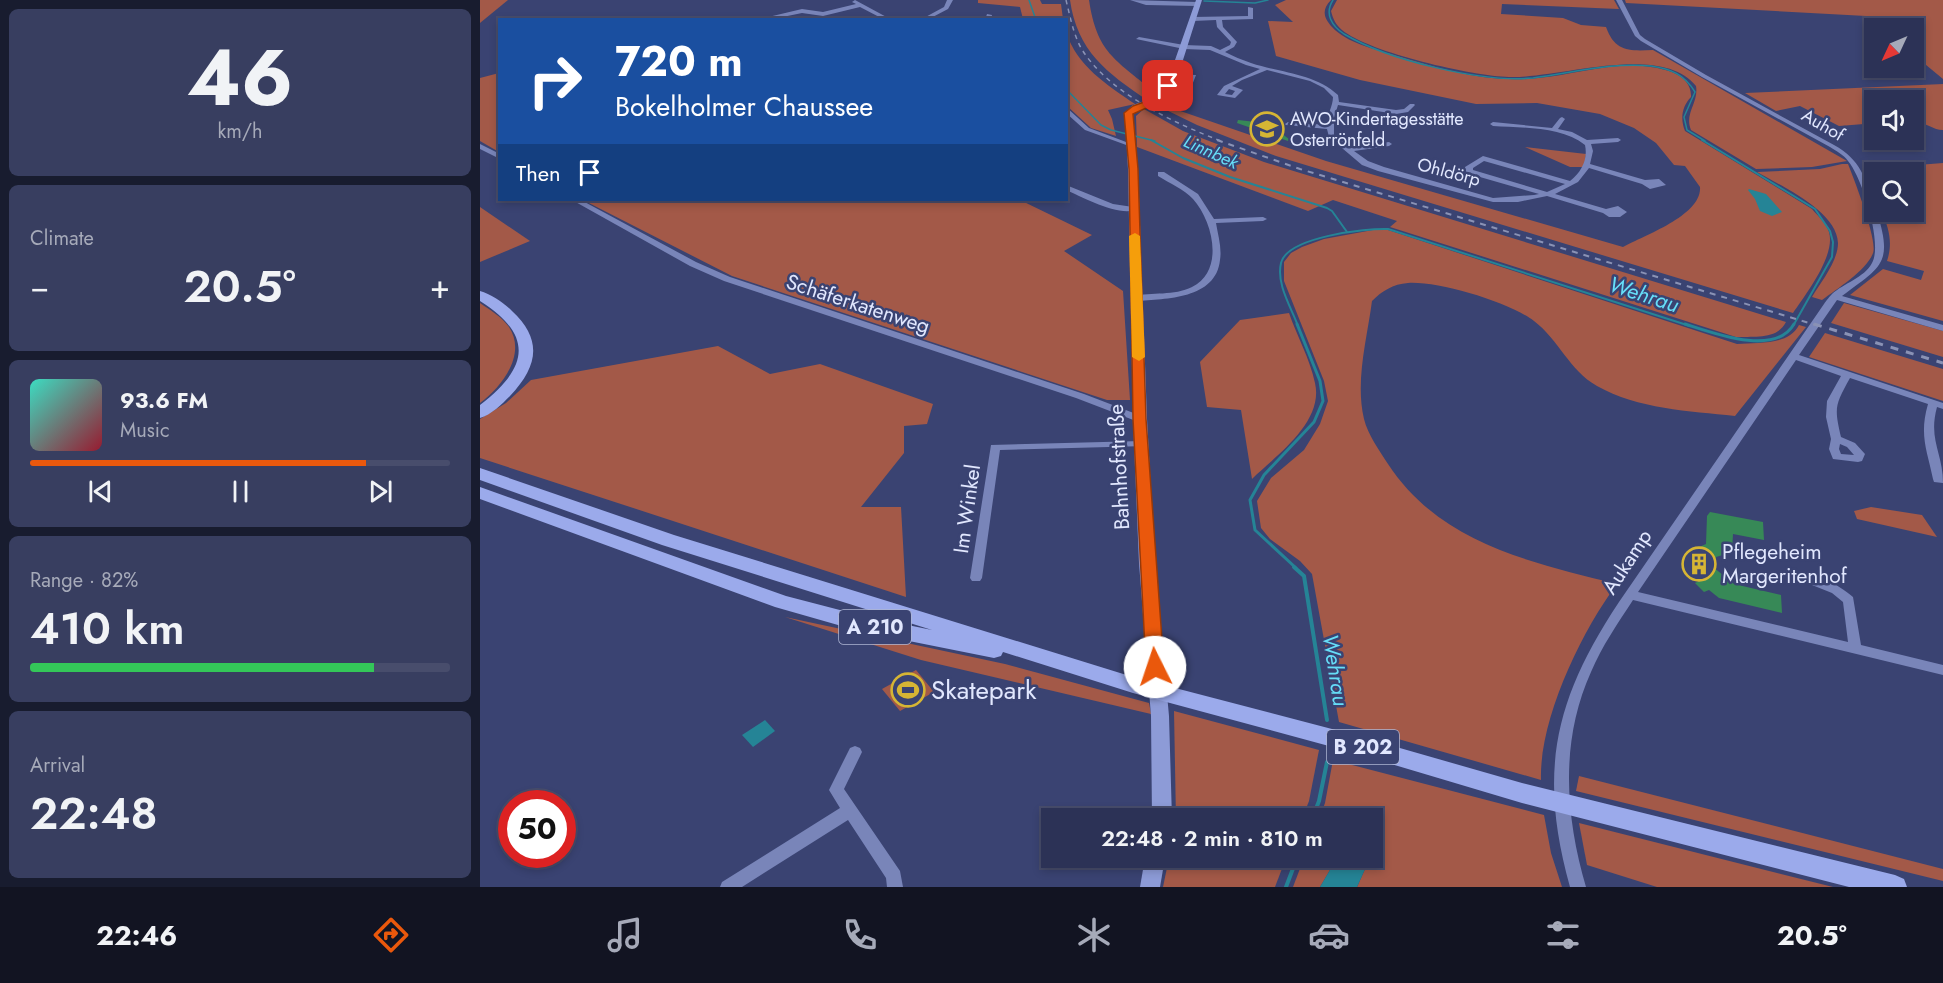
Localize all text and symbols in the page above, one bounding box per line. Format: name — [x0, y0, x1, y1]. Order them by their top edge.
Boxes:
north arrow — [1864, 18, 1924, 78]
map controls — [1864, 18, 1924, 222]
text: 46 — [187, 22, 293, 134]
text: 720 m — [615, 31, 743, 92]
icon: right — [516, 42, 594, 120]
pin — [1142, 60, 1193, 111]
icon: arrive — [1151, 69, 1184, 102]
text: Bokelholmer Chaussee — [615, 87, 873, 126]
button: sound — [1864, 90, 1924, 150]
street label: Auhof — [1797, 102, 1850, 148]
place label: AWO-Kindertagesstätte Osterrönfeld — [1290, 106, 1464, 153]
school or university icon: AWO-Kindertagesstätte Osterrönfeld — [1249, 111, 1285, 147]
text: km/h — [217, 117, 263, 146]
water label: Linnbek — [1180, 128, 1244, 176]
street label: Ohldörp — [1415, 151, 1483, 193]
icon: arrive — [573, 156, 606, 189]
text: Then — [516, 157, 561, 189]
button: search — [1864, 162, 1924, 222]
text: Climate — [30, 224, 94, 253]
text: 20.5° — [183, 254, 296, 319]
text: − — [30, 263, 49, 310]
text: + — [430, 263, 450, 310]
street label: Schäferkatenweg — [782, 267, 934, 341]
water label: Wehrau — [1605, 268, 1683, 320]
text: 93.6 FM — [120, 384, 208, 416]
street label: Bahnhofstraße — [1101, 403, 1137, 531]
text: Music — [120, 416, 170, 445]
street label: Im Winkel — [946, 463, 988, 555]
icon: previous — [84, 475, 117, 508]
icon: pause — [224, 475, 257, 508]
icon: next — [364, 475, 397, 508]
street label: Aukamp — [1595, 524, 1659, 600]
place label: Pflegeheim Margeritenhof — [1722, 537, 1848, 591]
building icon: Pflegeheim Margeritenhof — [1681, 546, 1717, 582]
text: Range · 82% — [30, 566, 138, 595]
text: 410 km — [30, 596, 185, 661]
road number: A 210 — [839, 610, 911, 644]
water label: Wehrau — [1315, 632, 1357, 708]
position arrow — [1123, 635, 1187, 699]
place label: Skatepark — [931, 671, 1037, 709]
sports icon: Skatepark — [890, 672, 926, 708]
road number: B 202 — [1327, 730, 1399, 764]
text: Arrival — [30, 751, 85, 780]
text: 22:48 — [30, 781, 158, 846]
speed limit sign: 50 — [498, 790, 576, 868]
text: 22:48 · 2 min · 810 m — [1101, 822, 1323, 854]
icon: directions — [370, 914, 412, 956]
icon: music — [604, 914, 646, 956]
icon: phone — [839, 914, 881, 956]
icon: climate — [1073, 914, 1115, 956]
icon: car — [1308, 914, 1350, 956]
icon: filters — [1542, 914, 1584, 956]
text: 22:46 — [96, 916, 177, 955]
text: 20.5° — [1777, 916, 1847, 955]

